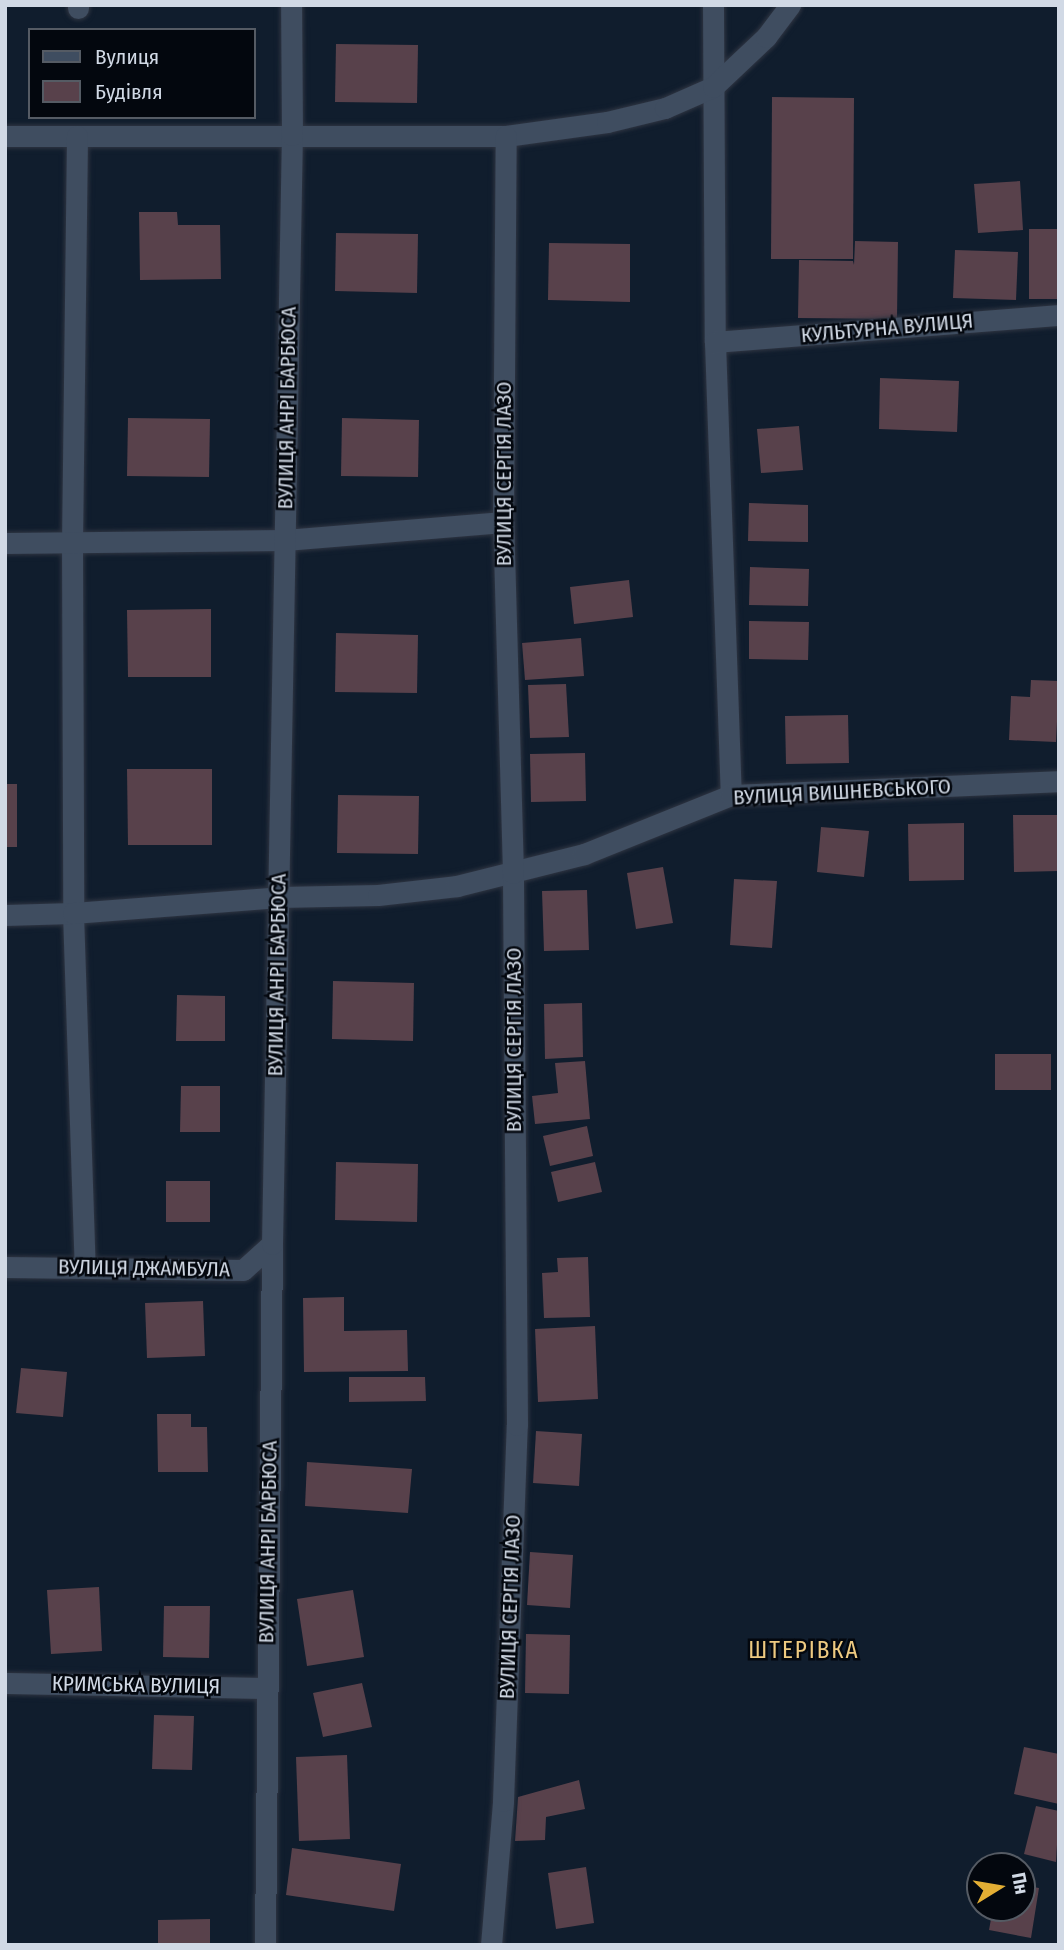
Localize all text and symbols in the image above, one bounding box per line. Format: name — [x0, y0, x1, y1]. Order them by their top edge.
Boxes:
legend — [28, 28, 256, 119]
text: Вулиця — [95, 44, 159, 70]
text: Будівля — [95, 79, 163, 105]
street label: ВУЛИЦЯ АНРІ БАРБЮСА — [273, 306, 301, 510]
street label: КУЛЬТУРНА ВУЛИЦЯ — [800, 308, 974, 348]
street label: ВУЛИЦЯ СЕРГІЯ ЛАЗО — [491, 382, 517, 566]
street label: ВУЛИЦЯ ВИШНЕВСЬКОГО — [733, 774, 951, 810]
street label: ВУЛИЦЯ АНРІ БАРБЮСА — [263, 873, 291, 1077]
street label: ВУЛИЦЯ СЕРГІЯ ЛАЗО — [501, 948, 527, 1132]
street label: ВУЛИЦЯ ДЖАМБУЛА — [58, 1254, 230, 1282]
street label: ВУЛИЦЯ АНРІ БАРБЮСА — [254, 1440, 282, 1644]
street label: ВУЛИЦЯ СЕРГІЯ ЛАЗО — [494, 1514, 526, 1700]
district label: ШТЕРIВКА — [749, 1636, 859, 1664]
street label: КРИМСЬКА ВУЛИЦЯ — [52, 1671, 220, 1699]
north arrow — [966, 1852, 1036, 1922]
text: Пн — [1007, 1871, 1033, 1896]

